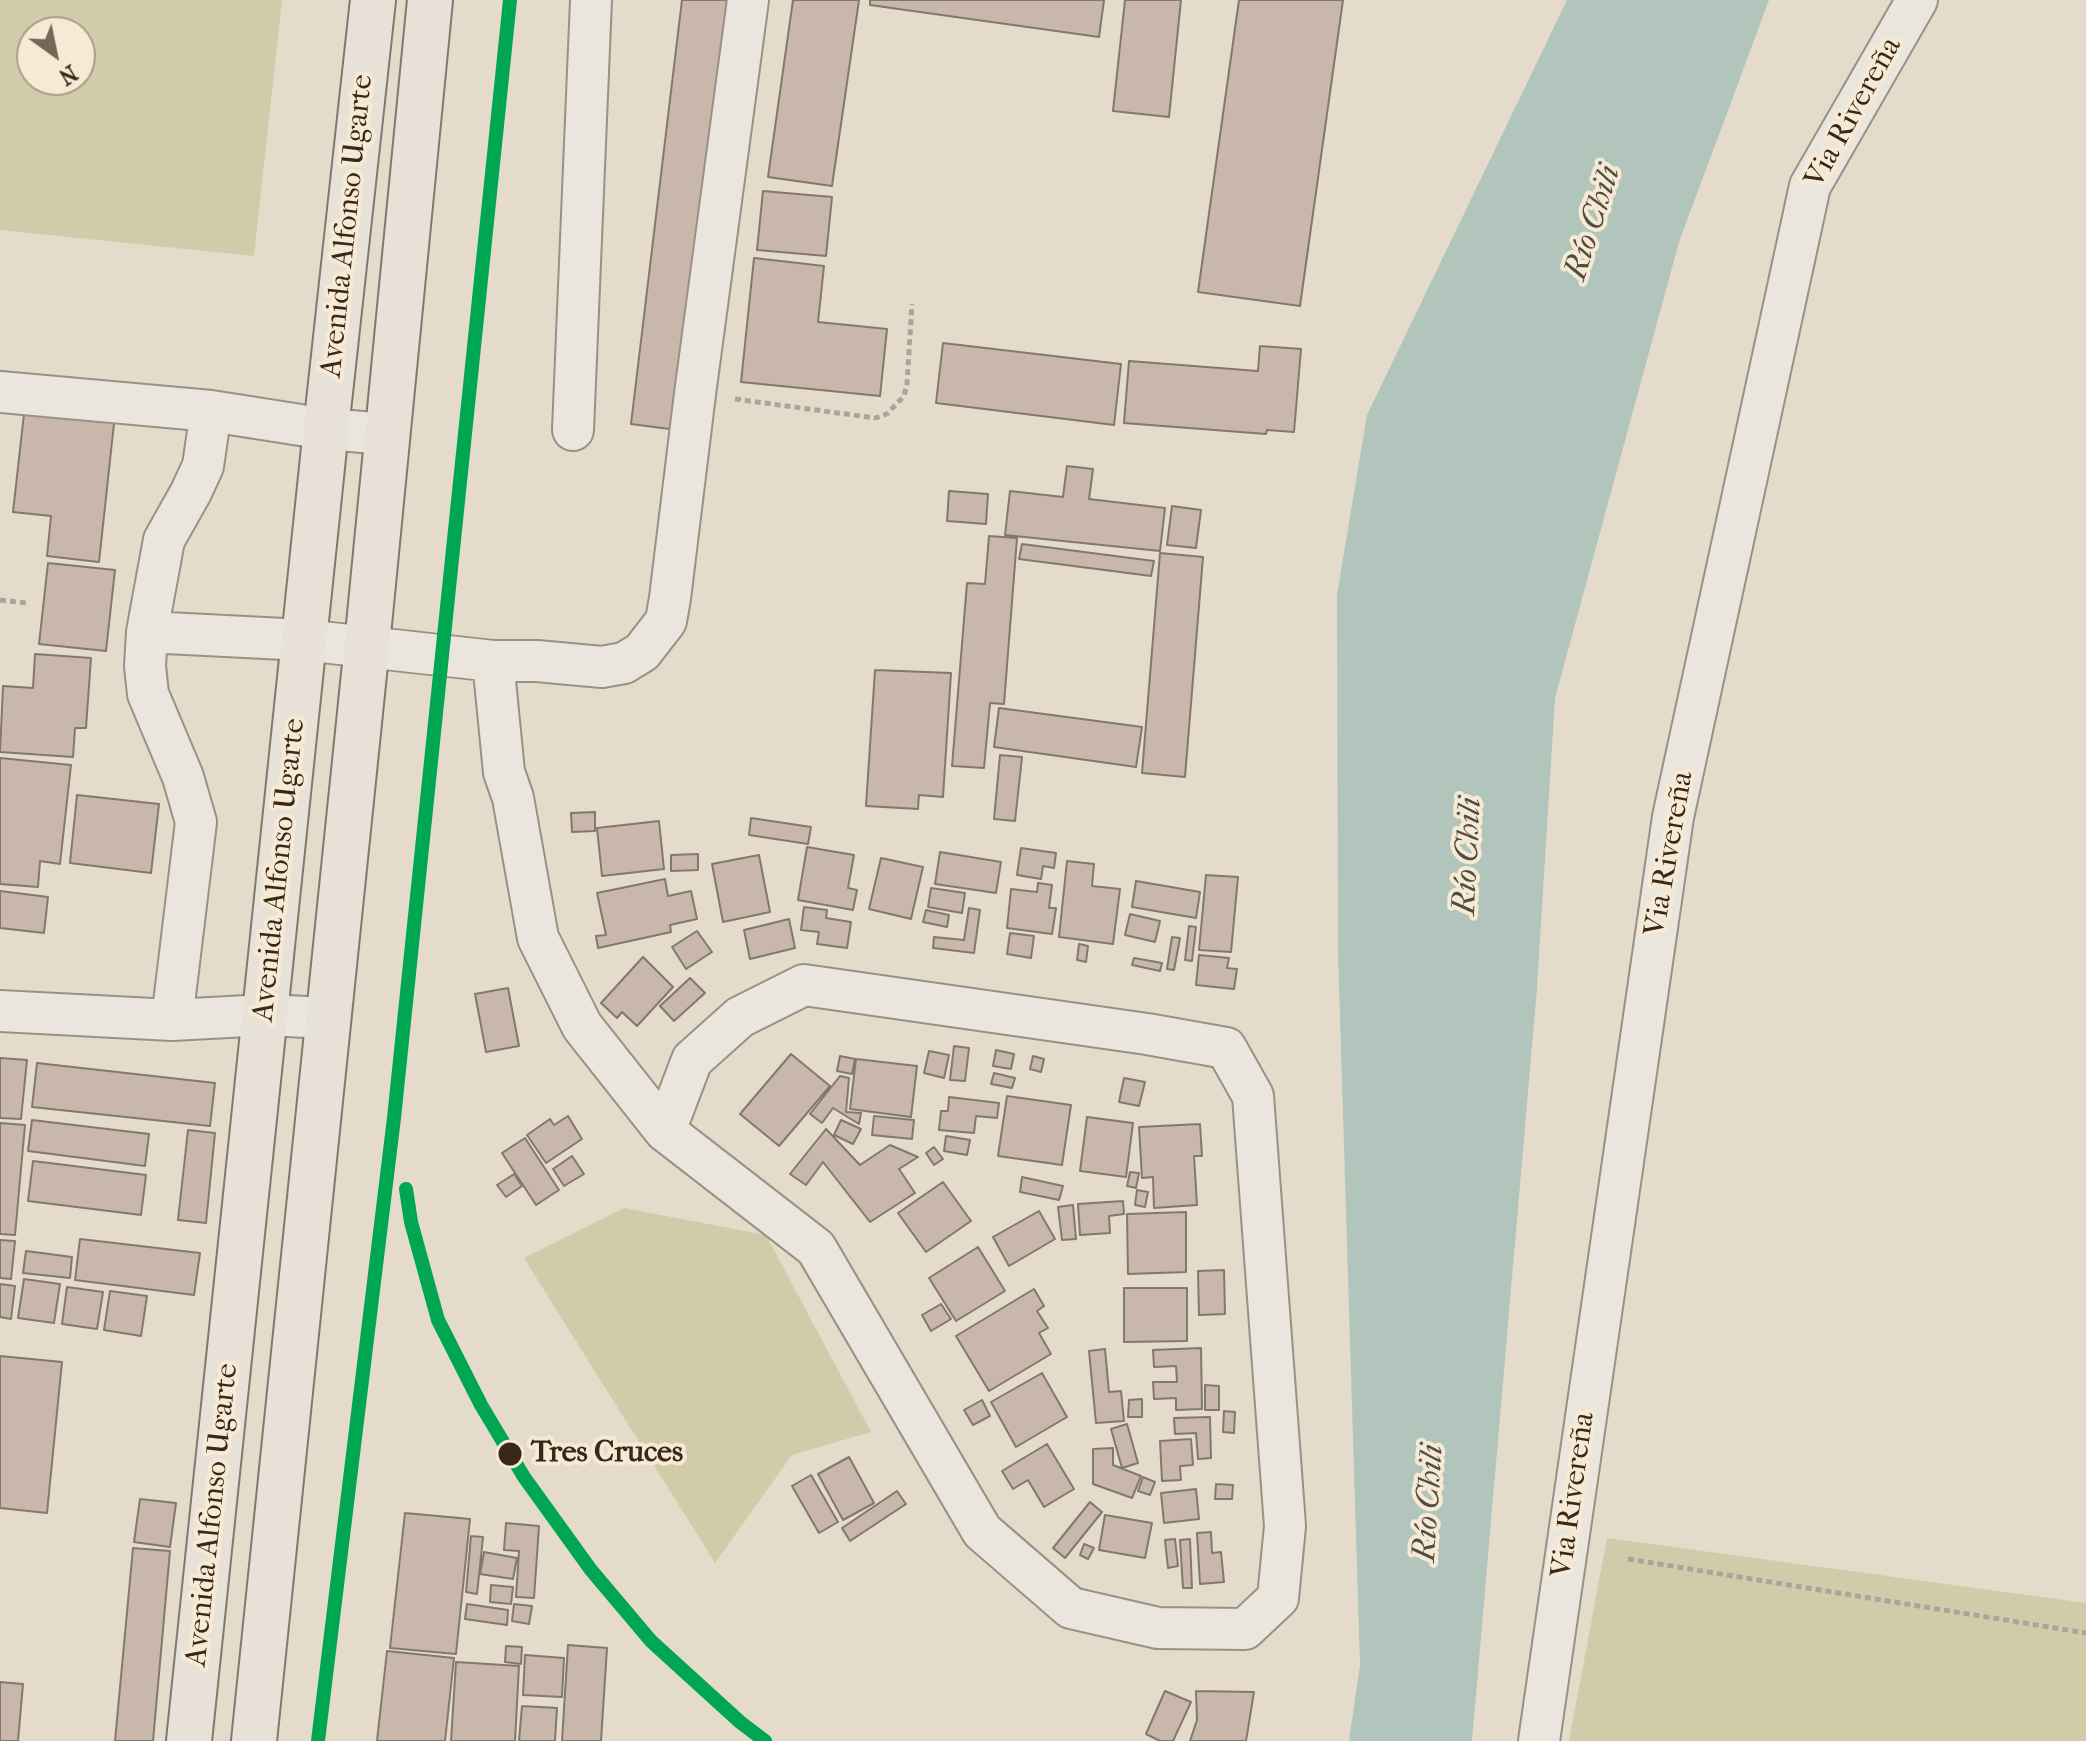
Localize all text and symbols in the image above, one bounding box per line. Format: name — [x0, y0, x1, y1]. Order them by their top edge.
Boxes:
north arrow — [16, 16, 96, 96]
street label: Via Rivereña — [1798, 31, 1910, 195]
text: N — [54, 59, 82, 90]
street label: Avenida Alfonso Ugarte — [314, 73, 382, 379]
water label: Río Chili — [1558, 161, 1630, 285]
street label: Avenida Alfonso Ugarte — [246, 717, 314, 1023]
street label: Via Rivereña — [1638, 769, 1702, 939]
water label: Río Chili — [1447, 796, 1491, 916]
street label: Avenida Alfonso Ugarte — [179, 1362, 247, 1668]
street label: Via Rivereña — [1545, 1410, 1603, 1580]
place label: Tres Cruces — [531, 1436, 683, 1472]
marker: Tres Cruces — [496, 1440, 524, 1468]
water label: Río Chili — [1407, 1443, 1453, 1563]

